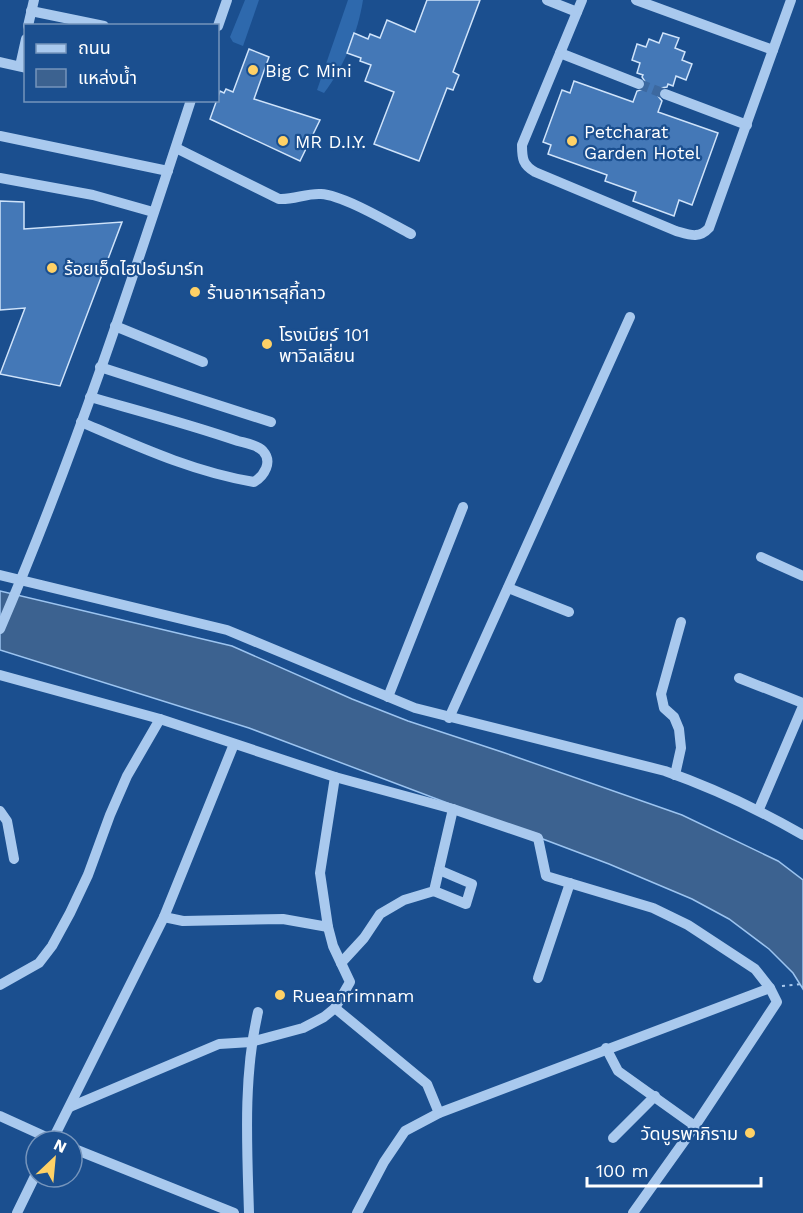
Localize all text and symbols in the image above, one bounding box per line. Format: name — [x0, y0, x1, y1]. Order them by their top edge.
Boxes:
legend — [24, 24, 219, 102]
text: ถนน — [78, 37, 111, 58]
place label: Big C Mini — [265, 60, 352, 81]
marker: Big C Mini — [246, 63, 260, 77]
text: แหล่งน้ำ — [78, 65, 137, 88]
place label: Petcharat Garden Hotel — [584, 121, 701, 163]
place label: MR D.I.Y. — [295, 131, 366, 152]
marker: MR D.I.Y. — [276, 134, 290, 148]
marker: Petcharat Garden Hotel — [565, 134, 579, 148]
place label: ร้อยเอ็ดไฮปอร์มาร์ท — [64, 258, 204, 279]
marker: ร้อยเอ็ดไฮปอร์มาร์ท — [45, 261, 59, 275]
place label: ร้านอาหารสุกี้ลาว — [207, 280, 326, 304]
marker: ร้านอาหารสุกี้ลาว — [188, 285, 202, 299]
place label: โรงเบียร์ 101 พาวิลเลี่ยน — [279, 324, 369, 366]
marker: โรงเบียร์ 101 พาวิลเลี่ยน — [260, 337, 274, 351]
place label: Rueanrimnam — [292, 985, 414, 1006]
marker: Rueanrimnam — [273, 988, 287, 1002]
place label: วัดบูรพาภิราม — [641, 1123, 738, 1146]
marker: วัดบูรพาภิราม — [743, 1126, 757, 1140]
north arrow — [24, 1129, 84, 1189]
text: N — [51, 1135, 70, 1157]
scale bar — [587, 1150, 761, 1188]
text: 100 m — [596, 1160, 649, 1181]

